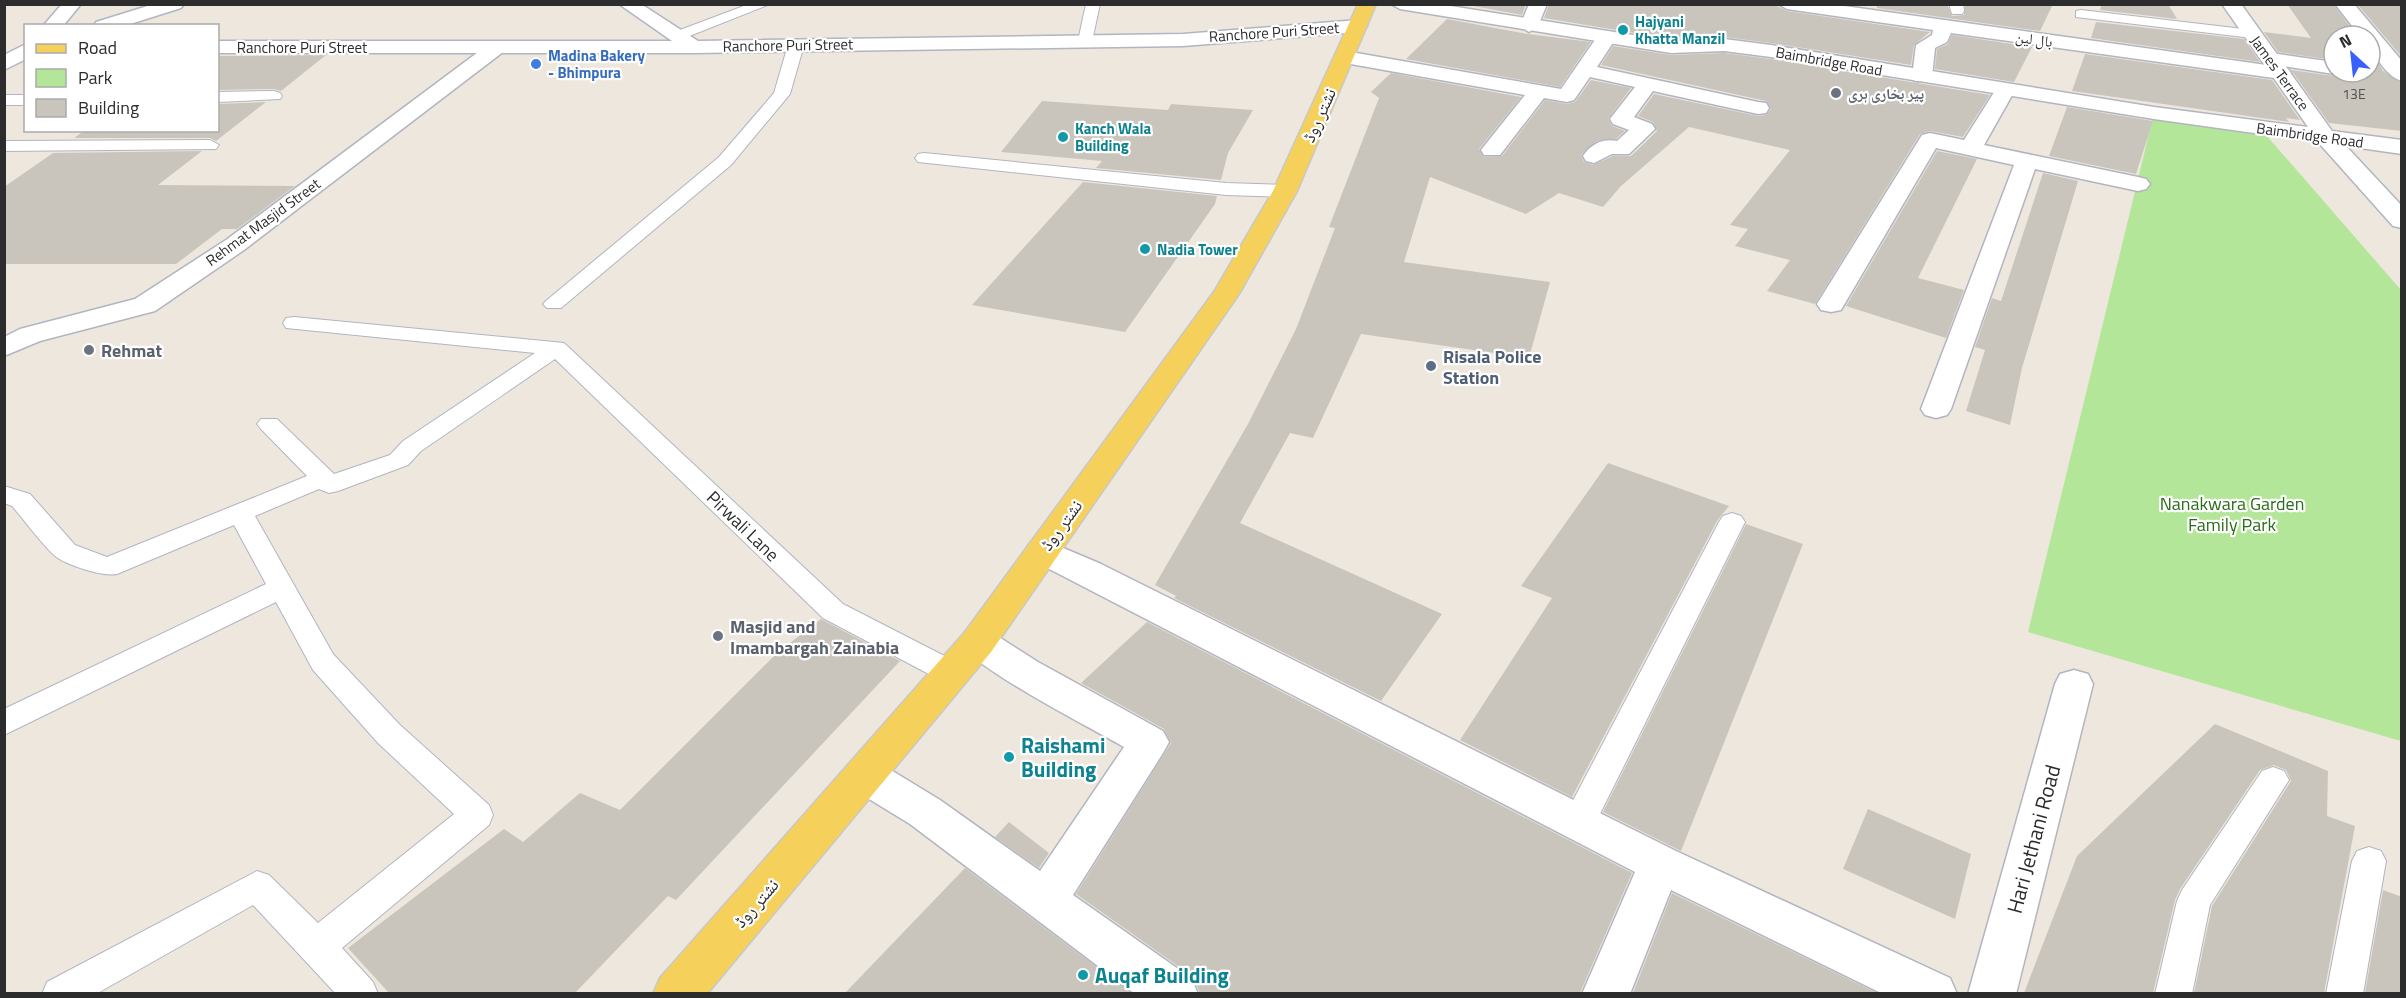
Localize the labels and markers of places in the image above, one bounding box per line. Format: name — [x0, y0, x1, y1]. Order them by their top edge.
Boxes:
place label: Hajyani Khatta Manzil — [1635, 10, 1725, 50]
marker: Hajyani Khatta Manzil — [1616, 23, 1630, 37]
place label: Madina Bakery - Bhimpura — [548, 44, 646, 84]
marker: Madina Bakery - Bhimpura — [529, 57, 543, 71]
place label: پیر بخاری ہری — [1848, 82, 1924, 105]
marker: پیر بخاری ہری — [1829, 86, 1843, 100]
place label: Kanch Wala Building — [1075, 117, 1152, 157]
marker: Kanch Wala Building — [1056, 130, 1070, 144]
place label: Nadia Tower — [1157, 238, 1238, 261]
marker: Nadia Tower — [1138, 242, 1152, 256]
place label: Rehmat — [101, 337, 162, 364]
marker: Rehmat — [82, 343, 96, 357]
place label: Risala Police Station — [1443, 343, 1541, 391]
marker: Risala Police Station — [1424, 359, 1438, 373]
place label: Masjid and Imambargah Zainabia — [730, 613, 899, 661]
marker: Masjid and Imambargah Zainabia — [711, 629, 725, 643]
place label: Raishami Building — [1021, 729, 1105, 785]
marker: Raishami Building — [1002, 750, 1016, 764]
place label: Auqaf Building — [1095, 959, 1229, 991]
marker: Auqaf Building — [1076, 968, 1090, 982]

